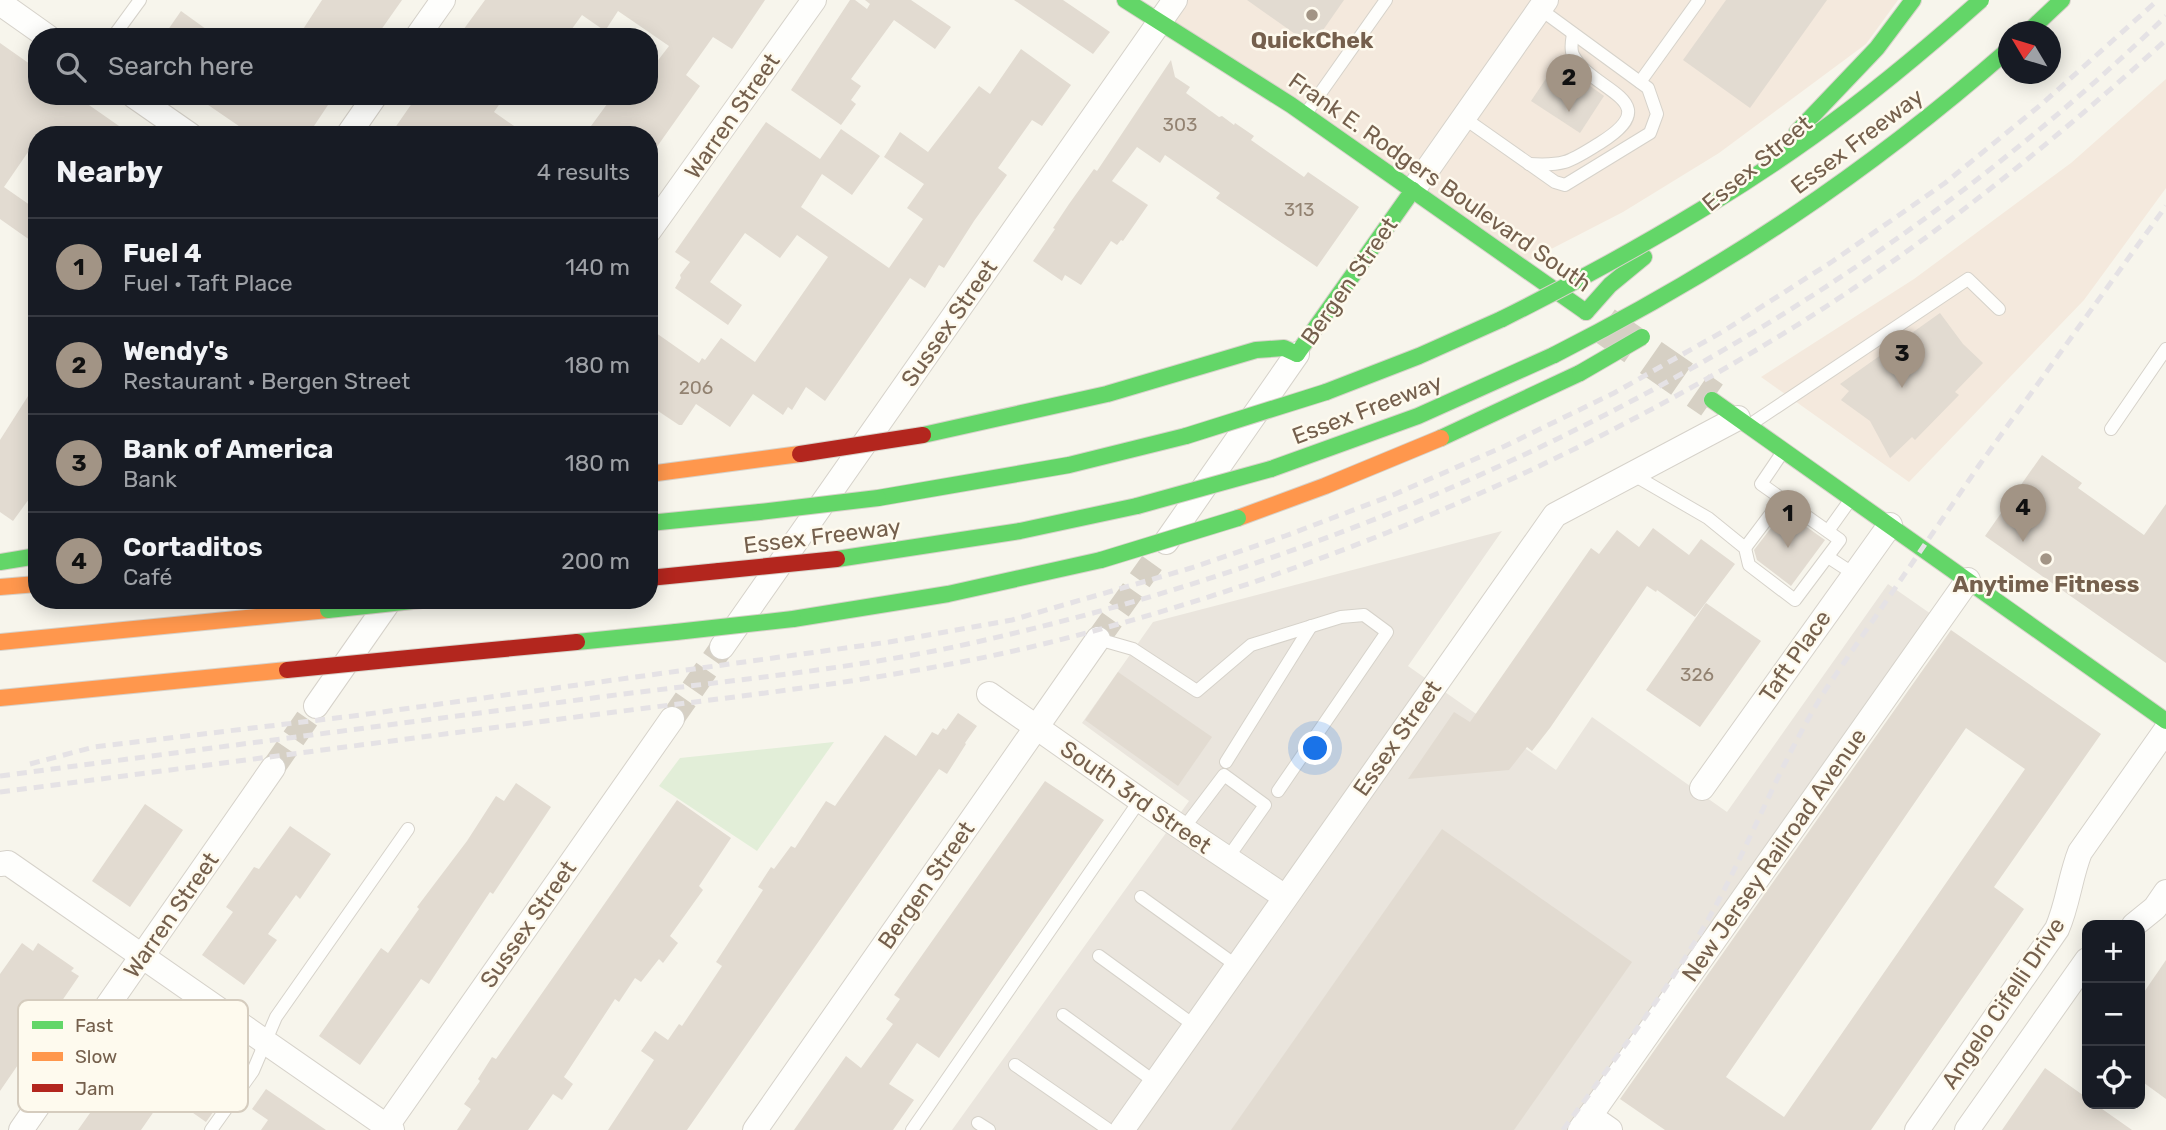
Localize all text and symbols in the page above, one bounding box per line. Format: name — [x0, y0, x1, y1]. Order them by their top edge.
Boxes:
marker: QuickChek — [1304, 7, 1320, 23]
north arrow — [1998, 21, 2061, 84]
place label: QuickChek — [1251, 26, 1374, 54]
search box — [28, 28, 658, 105]
icon: search — [52, 48, 90, 86]
street label: Warren Street — [678, 48, 786, 184]
text: Search here — [108, 51, 254, 82]
pin: 2 — [1546, 54, 1592, 112]
street label: Frank E. Rodgers Boulevard South — [1283, 66, 1597, 298]
street label: Essex Freeway — [1785, 82, 1929, 200]
street label: Essex Street — [1696, 109, 1818, 217]
house number: 303 — [1163, 113, 1197, 136]
text: Nearby — [56, 154, 163, 190]
text: 4 results — [537, 158, 630, 186]
house number: 313 — [1284, 198, 1314, 221]
street label: Bergen Street — [1295, 212, 1403, 350]
text: Fuel 4 — [123, 238, 202, 269]
text: 1 — [73, 253, 85, 281]
text: 140 m — [565, 253, 630, 281]
street label: Sussex Street — [895, 254, 1003, 392]
text: Fuel · Taft Place — [123, 269, 293, 297]
pin: 3 — [1879, 330, 1925, 388]
text: Wendy's — [123, 336, 228, 367]
text: 2 — [72, 351, 86, 379]
text: 180 m — [565, 351, 630, 379]
text: Restaurant · Bergen Street — [123, 367, 410, 395]
street label: Essex Freeway — [1288, 367, 1446, 450]
house number: 206 — [679, 376, 713, 399]
text: Bank of America — [123, 434, 333, 465]
text: 3 — [71, 449, 87, 477]
text: 180 m — [565, 449, 630, 477]
text: Bank — [123, 465, 177, 493]
pin: 4 — [2000, 484, 2046, 542]
pin: 1 — [1765, 490, 1811, 548]
street label: Essex Freeway — [742, 512, 903, 560]
text: Cortaditos — [123, 532, 263, 563]
text: 4 — [71, 547, 87, 575]
text: 200 m — [561, 547, 630, 575]
marker: Anytime Fitness — [2038, 551, 2054, 567]
text: Café — [123, 563, 172, 591]
place label: Anytime Fitness — [1953, 570, 2140, 598]
street label: Taft Place — [1753, 605, 1837, 707]
house number: 326 — [1680, 663, 1714, 686]
street label: Essex Street — [1347, 675, 1447, 801]
street label: New Jersey Railroad Avenue — [1676, 723, 1872, 987]
your location — [1298, 731, 1332, 765]
street label: South 3rd Street — [1055, 734, 1217, 860]
street label: Bergen Street — [872, 816, 980, 954]
street label: Warren Street — [117, 847, 225, 983]
street label: Sussex Street — [474, 855, 582, 993]
street label: Angelo Cifelli Drive — [1935, 912, 2071, 1094]
map controls — [2082, 920, 2145, 1109]
button: + — [2082, 920, 2145, 983]
button: − — [2082, 983, 2145, 1046]
legend — [18, 1000, 248, 1112]
text: Fast — [75, 1014, 114, 1037]
text: Slow — [75, 1045, 117, 1068]
button: locate — [2082, 1046, 2145, 1109]
text: Jam — [75, 1077, 114, 1100]

